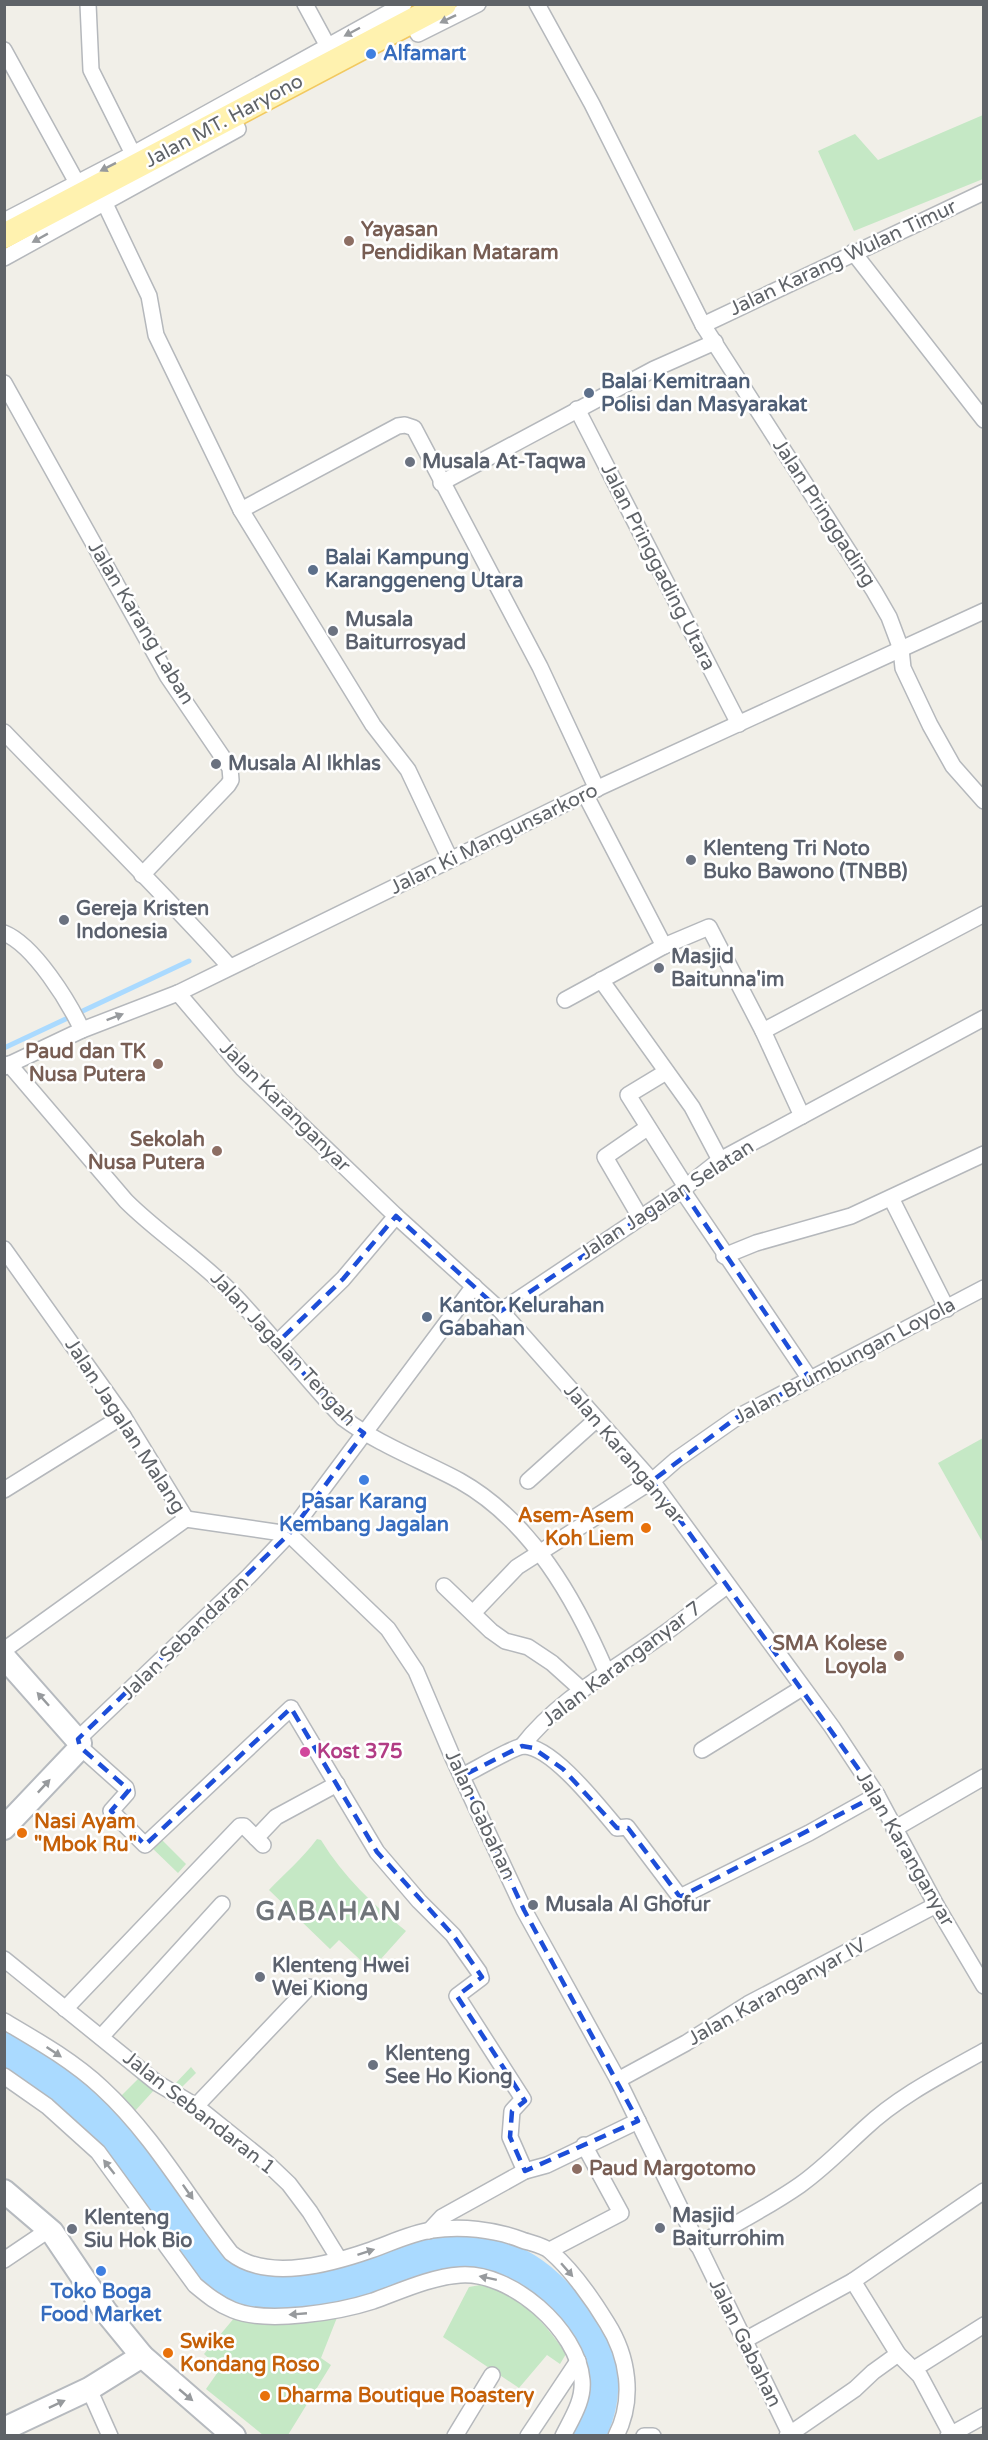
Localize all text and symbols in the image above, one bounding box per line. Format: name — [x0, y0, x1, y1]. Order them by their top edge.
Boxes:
one-way arrow — [440, 15, 457, 24]
one-way arrow — [344, 27, 361, 37]
place label: Alfamart — [383, 42, 467, 66]
marker: Alfamart — [364, 47, 378, 61]
street label: Jalan MT. Haryono — [141, 69, 307, 173]
one-way arrow — [100, 162, 117, 172]
street label: Jalan Karang Wulan Timur — [726, 195, 961, 321]
place label: Yayasan Pendidikan Mataram — [361, 218, 559, 265]
one-way arrow — [31, 233, 48, 243]
marker: Yayasan Pendidikan Mataram — [342, 234, 356, 248]
place label: Balai Kemitraan Polisi dan Masyarakat — [601, 370, 808, 417]
marker: Balai Kemitraan Polisi dan Masyarakat — [582, 386, 596, 400]
street label: Jalan Pringgading — [767, 435, 881, 591]
place label: Musala At-Taqwa — [422, 450, 586, 474]
marker: Musala At-Taqwa — [403, 455, 417, 469]
street label: Jalan Pringgading Utara — [595, 459, 721, 675]
street label: Jalan Karang Laban — [83, 537, 199, 709]
place label: Balai Kampung Karanggeneng Utara — [325, 546, 524, 593]
marker: Balai Kampung Karanggeneng Utara — [306, 563, 320, 577]
place label: Musala Baiturrosyad — [345, 608, 466, 655]
marker: Musala Baiturrosyad — [326, 624, 340, 638]
place label: Musala Al Ikhlas — [228, 752, 381, 776]
marker: Musala Al Ikhlas — [209, 757, 223, 771]
street label: Jalan Ki Mangunsarkoro — [386, 778, 602, 900]
place label: Klenteng Tri Noto Buko Bawono (TNBB) — [703, 837, 907, 884]
marker: Klenteng Tri Noto Buko Bawono (TNBB) — [684, 853, 698, 867]
place label: Gereja Kristen Indonesia — [76, 897, 209, 944]
marker: Gereja Kristen Indonesia — [57, 913, 71, 927]
place label: Masjid Baitunna'im — [671, 945, 784, 992]
marker: Masjid Baitunna'im — [652, 961, 666, 975]
one-way arrow — [106, 1012, 124, 1021]
street label: Jalan Karanganyar — [215, 1037, 356, 1178]
place label: Paud dan TK Nusa Putera — [25, 1040, 147, 1087]
marker: Paud dan TK Nusa Putera — [151, 1057, 165, 1071]
place label: Sekolah Nusa Putera — [88, 1128, 205, 1175]
street label: Jalan Jagalan Selatan — [575, 1135, 759, 1265]
marker: Sekolah Nusa Putera — [210, 1144, 224, 1158]
street label: Jalan Jagalan Tengah — [205, 1267, 361, 1431]
street label: Jalan Brumbungan Loyola — [730, 1292, 960, 1430]
place label: Kantor Kelurahan Gabahan — [439, 1294, 604, 1341]
marker: Kantor Kelurahan Gabahan — [420, 1310, 434, 1324]
street label: Jalan Jagalan Malang — [59, 1334, 191, 1518]
street label: Jalan Karanganyar — [558, 1379, 690, 1529]
marker: Pasar Karang Kembang Jagalan — [357, 1473, 371, 1487]
place label: Pasar Karang Kembang Jagalan — [279, 1490, 449, 1537]
place label: Asem-Asem Koh Liem — [518, 1504, 634, 1551]
marker: Asem-Asem Koh Liem — [639, 1521, 653, 1535]
street label: Jalan Sebandaran — [116, 1571, 254, 1705]
street label: Jalan Karanganyar 7 — [538, 1596, 706, 1732]
place label: SMA Kolese Loyola — [772, 1632, 887, 1679]
marker: SMA Kolese Loyola — [892, 1649, 906, 1663]
one-way arrow — [36, 1692, 50, 1707]
place label: Kost 375 — [317, 1740, 403, 1764]
marker: Kost 375 — [298, 1745, 312, 1759]
street label: Jalan Gabahan — [440, 1746, 520, 1884]
street label: Jalan Karanganyar — [851, 1767, 959, 1931]
one-way arrow — [37, 1779, 50, 1794]
place label: Nasi Ayam "Mbok Ru" — [34, 1810, 137, 1857]
marker: Nasi Ayam "Mbok Ru" — [15, 1826, 29, 1840]
place label: Musala Al Ghofur — [545, 1893, 711, 1917]
district label: GABAHAN — [256, 1896, 402, 1927]
marker: Musala Al Ghofur — [526, 1898, 540, 1912]
street label: Jalan Karanganyar IV — [684, 1933, 870, 2051]
place label: Klenteng Hwei Wei Kiong — [272, 1954, 409, 2001]
marker: Klenteng Hwei Wei Kiong — [253, 1970, 267, 1984]
place label: Klenteng See Ho Kiong — [385, 2042, 513, 2089]
one-way arrow — [46, 2046, 62, 2058]
street label: Jalan Sebandaran 1 — [118, 2046, 280, 2180]
marker: Klenteng See Ho Kiong — [366, 2058, 380, 2072]
place label: Paud Margotomo — [589, 2157, 756, 2181]
one-way arrow — [104, 2159, 116, 2174]
marker: Paud Margotomo — [570, 2162, 584, 2176]
one-way arrow — [182, 2184, 194, 2200]
place label: Masjid Baiturrohim — [672, 2204, 785, 2251]
place label: Klenteng Siu Hok Bio — [84, 2206, 192, 2253]
marker: Masjid Baiturrohim — [653, 2221, 667, 2235]
marker: Klenteng Siu Hok Bio — [65, 2222, 79, 2236]
one-way arrow — [357, 2246, 375, 2256]
one-way arrow — [560, 2262, 573, 2278]
marker: Toko Boga Food Market — [94, 2264, 108, 2278]
one-way arrow — [478, 2273, 497, 2282]
street label: Jalan Gabahan — [704, 2275, 786, 2411]
place label: Toko Boga Food Market — [40, 2280, 162, 2327]
one-way arrow — [289, 2309, 308, 2319]
place label: Swike Kondang Roso — [180, 2330, 320, 2377]
marker: Swike Kondang Roso — [161, 2346, 175, 2360]
place label: Dharma Boutique Roastery — [277, 2384, 534, 2408]
one-way arrow — [178, 2388, 193, 2401]
marker: Dharma Boutique Roastery — [258, 2389, 272, 2403]
one-way arrow — [49, 2400, 66, 2409]

